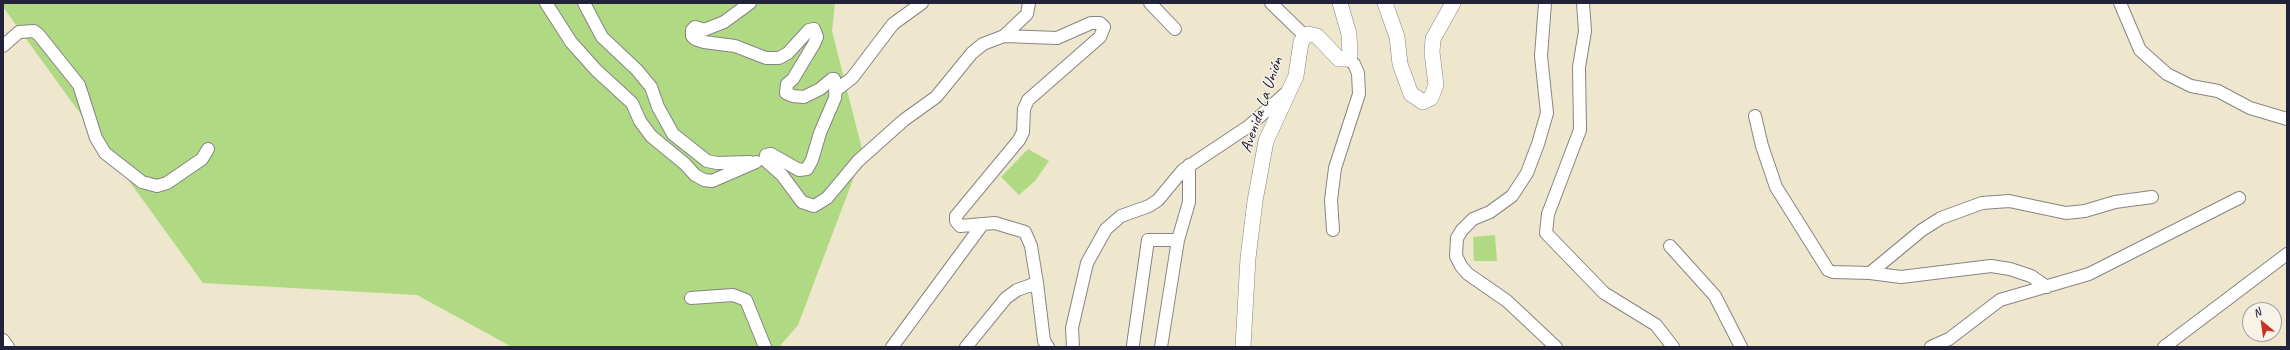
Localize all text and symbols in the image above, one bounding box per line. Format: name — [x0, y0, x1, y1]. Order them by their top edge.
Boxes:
street label: Avenida La Unión — [1236, 55, 1288, 155]
north arrow — [2242, 302, 2282, 342]
text: N — [2250, 305, 2263, 320]

